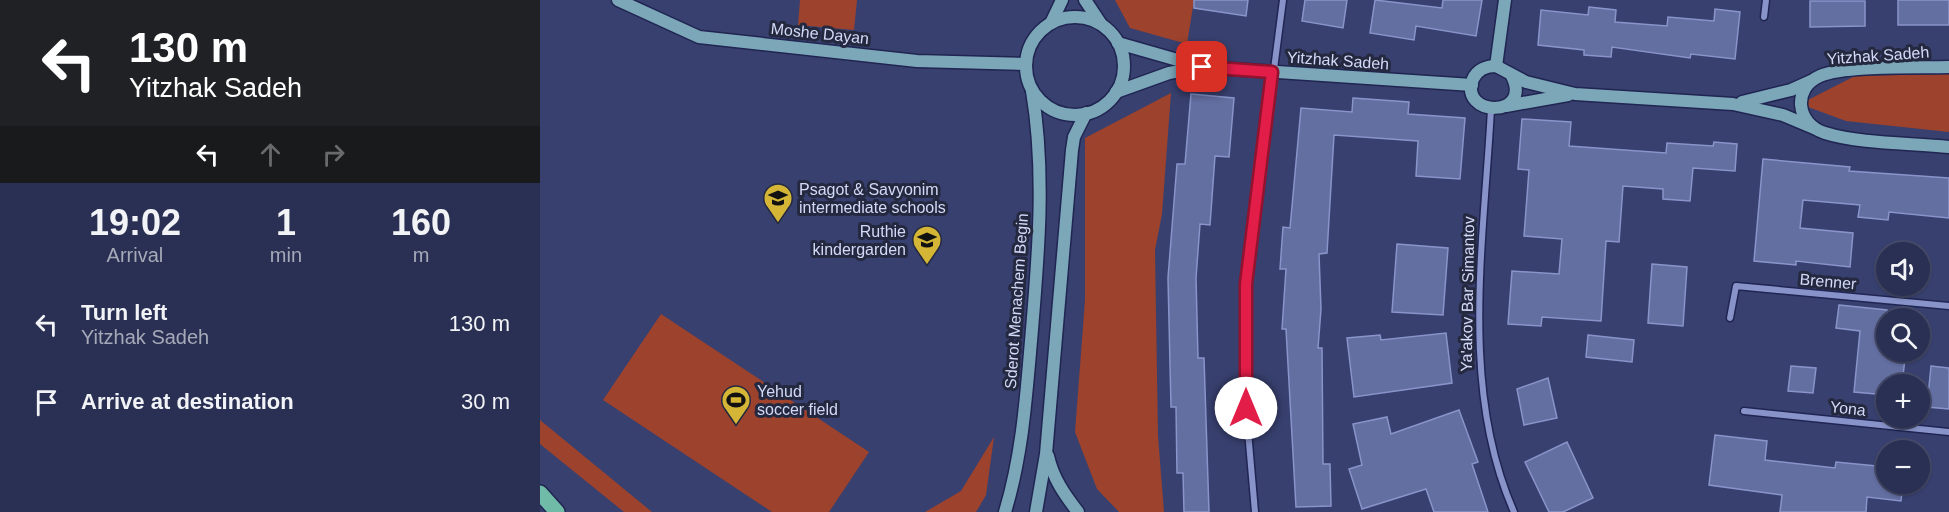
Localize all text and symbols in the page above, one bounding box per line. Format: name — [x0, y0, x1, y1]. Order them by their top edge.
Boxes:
street label: Moshe Dayan — [770, 20, 870, 47]
icon: left — [30, 24, 108, 102]
text: 130 m — [129, 24, 248, 71]
pin — [1176, 41, 1227, 92]
street label: Yitzhak Sadeh — [1826, 43, 1930, 68]
street label: Yitzhak Sadeh — [1286, 48, 1390, 73]
icon: arrive — [1185, 50, 1218, 83]
text: Yitzhak Sadeh — [129, 73, 302, 103]
icon: left — [191, 138, 224, 171]
icon: ahead — [254, 138, 287, 171]
icon: right — [317, 138, 350, 171]
place label: Psagot & Savyonim intermediate schools — [799, 181, 946, 216]
school or university icon: Psagot & Savyonim intermediate schools — [762, 182, 794, 224]
text: 19:02 — [89, 202, 181, 243]
text: 1 — [276, 202, 296, 243]
text: 160 — [391, 202, 451, 243]
street label: Sderot Menachem Begin — [1002, 213, 1031, 389]
street label: Ya'akov Bar Simantov — [1458, 216, 1477, 372]
place label: Ruthie kindergarden — [813, 223, 906, 258]
school or university icon: Ruthie kindergarden — [911, 224, 943, 266]
map controls — [1876, 242, 1930, 494]
button: sound — [1876, 242, 1930, 296]
text: Arrival — [107, 244, 163, 266]
text: min — [270, 244, 302, 266]
text: m — [413, 244, 429, 266]
street label: Brenner — [1799, 271, 1858, 293]
text: Turn left — [81, 300, 167, 325]
icon: left — [30, 308, 63, 341]
button: search — [1876, 308, 1930, 362]
text: 130 m — [449, 311, 510, 336]
text: Yitzhak Sadeh — [81, 326, 209, 348]
button: + — [1876, 374, 1930, 428]
position arrow — [1214, 376, 1278, 440]
place label: Yehud soccer field — [757, 383, 838, 418]
sports icon: Yehud soccer field — [720, 384, 752, 426]
icon: arrive — [30, 386, 63, 419]
text: Arrive at destination — [81, 389, 294, 414]
text: 30 m — [461, 389, 510, 414]
street label: Yona — [1829, 398, 1867, 419]
button: − — [1876, 440, 1930, 494]

